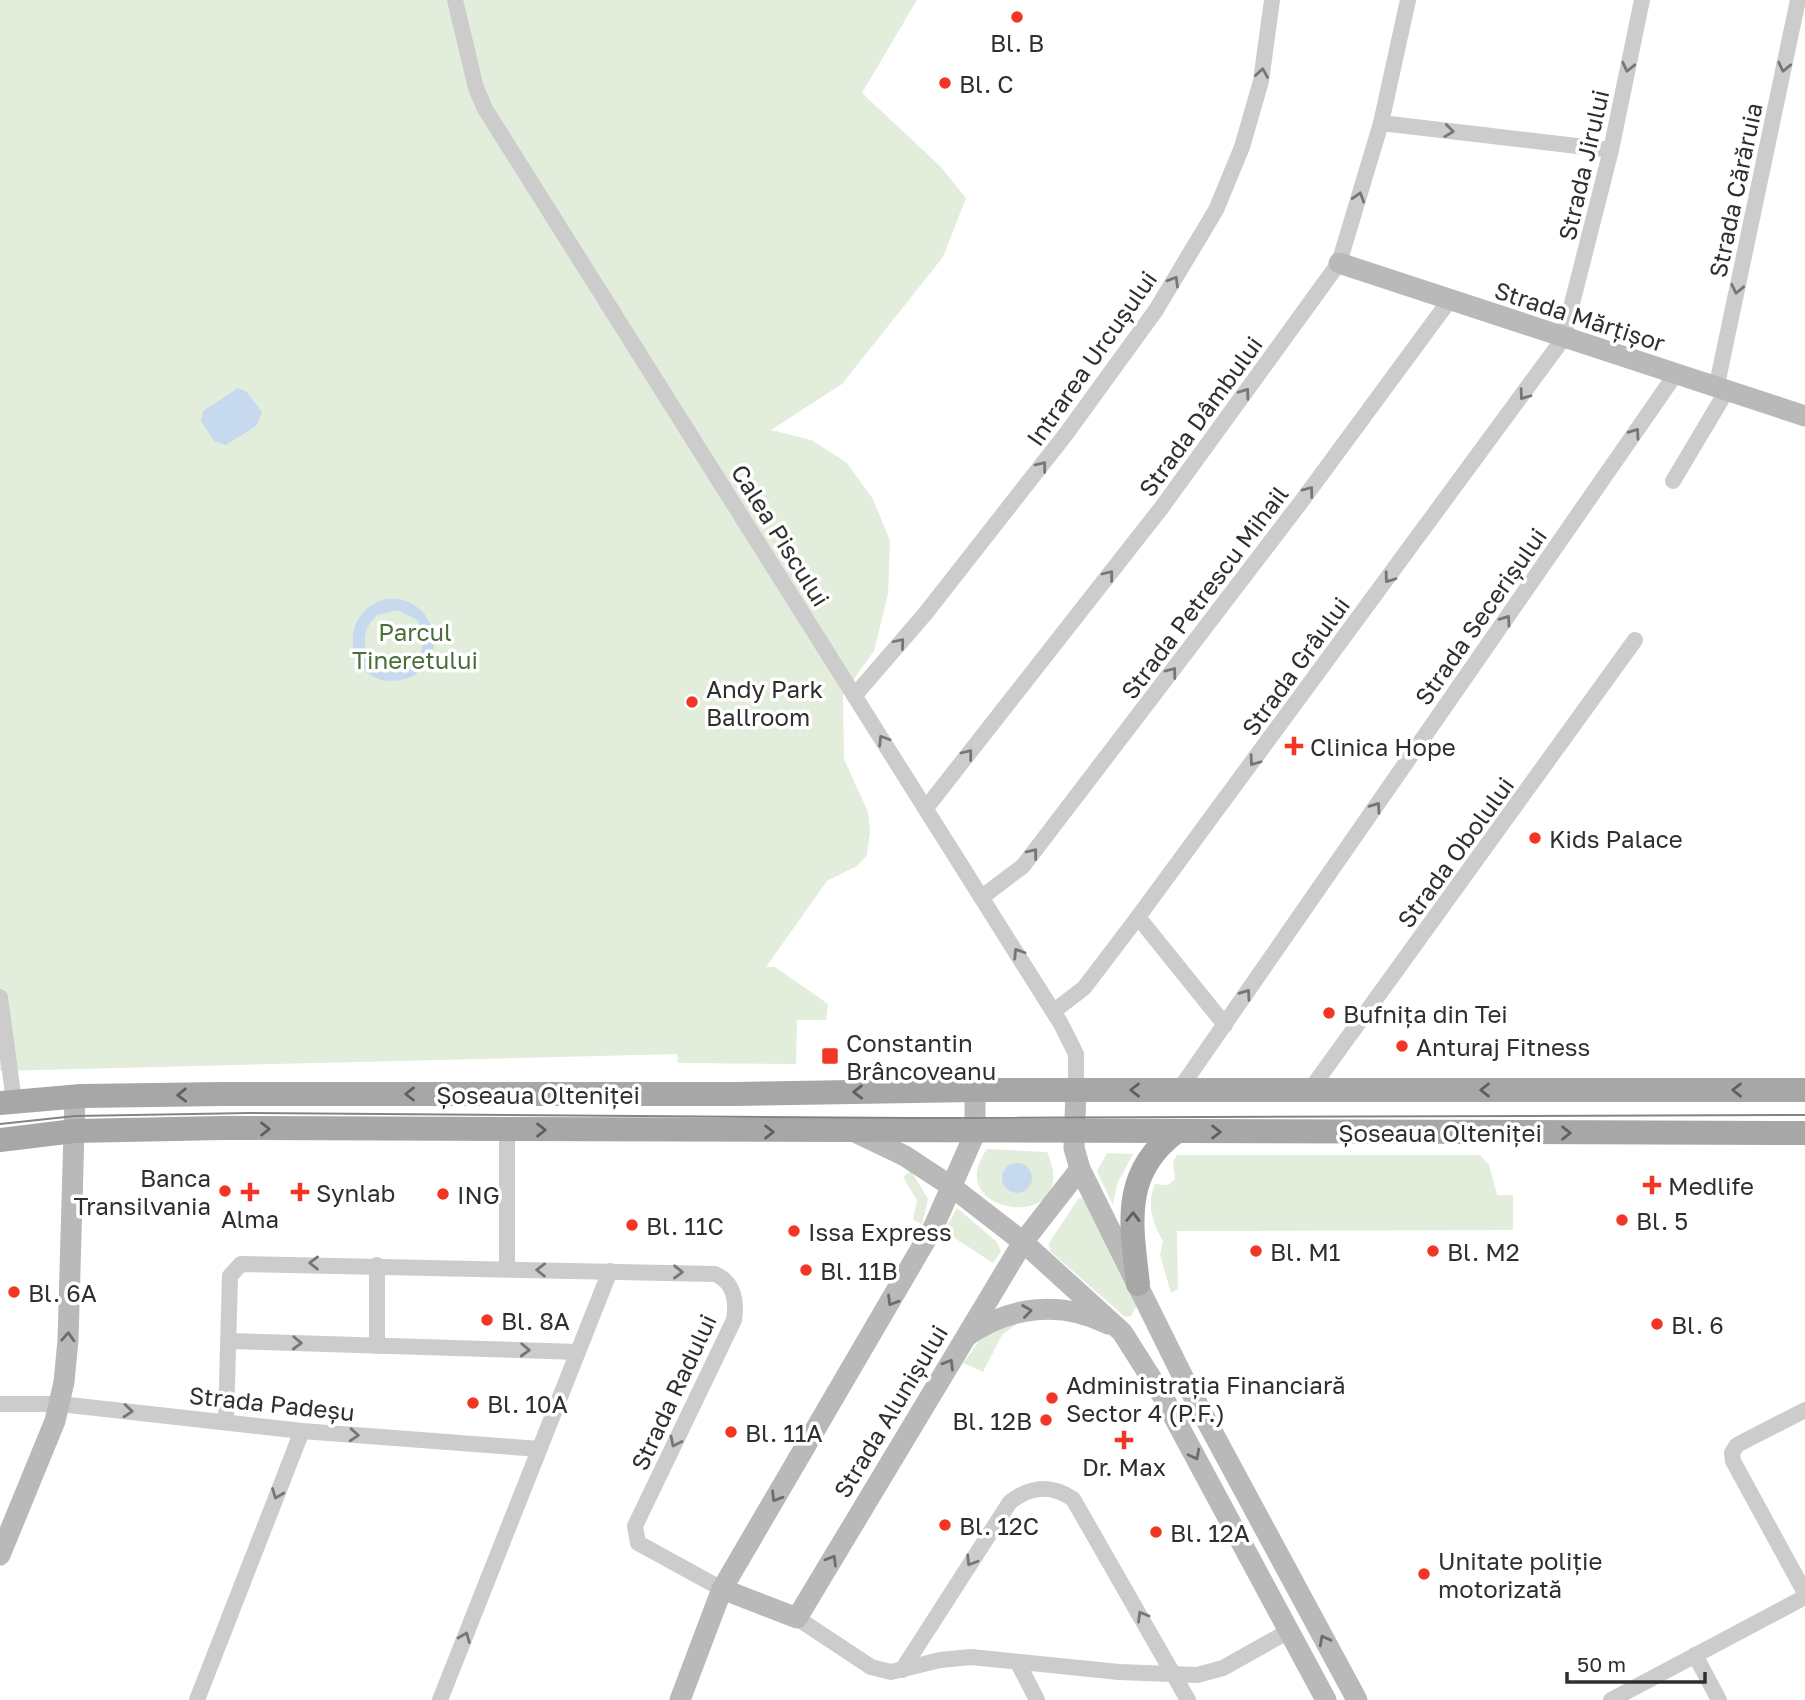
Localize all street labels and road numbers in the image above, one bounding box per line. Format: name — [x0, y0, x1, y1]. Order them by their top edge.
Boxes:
street label: Strada Jirului — [1552, 87, 1614, 243]
street label: Strada Cărăruia — [1702, 100, 1768, 280]
street label: Intrarea Urcușului — [1020, 265, 1163, 452]
street label: Strada Mărțișor — [1491, 275, 1669, 358]
street label: Strada Dâmbului — [1132, 330, 1268, 502]
street label: Calea Piscului — [726, 459, 836, 611]
street label: Strada Petrescu Mihail — [1114, 480, 1294, 704]
street label: Strada Secerișului — [1408, 522, 1553, 711]
street label: Strada Grâului — [1235, 591, 1355, 741]
street label: Strada Obolului — [1391, 771, 1519, 933]
street label: Șoseaua Olteniței — [436, 1080, 640, 1110]
street label: Șoseaua Olteniței — [1338, 1118, 1542, 1148]
street label: Strada Radului — [624, 1309, 722, 1475]
street label: Strada Alunișului — [827, 1319, 954, 1503]
street label: Strada Padeșu — [188, 1380, 356, 1427]

